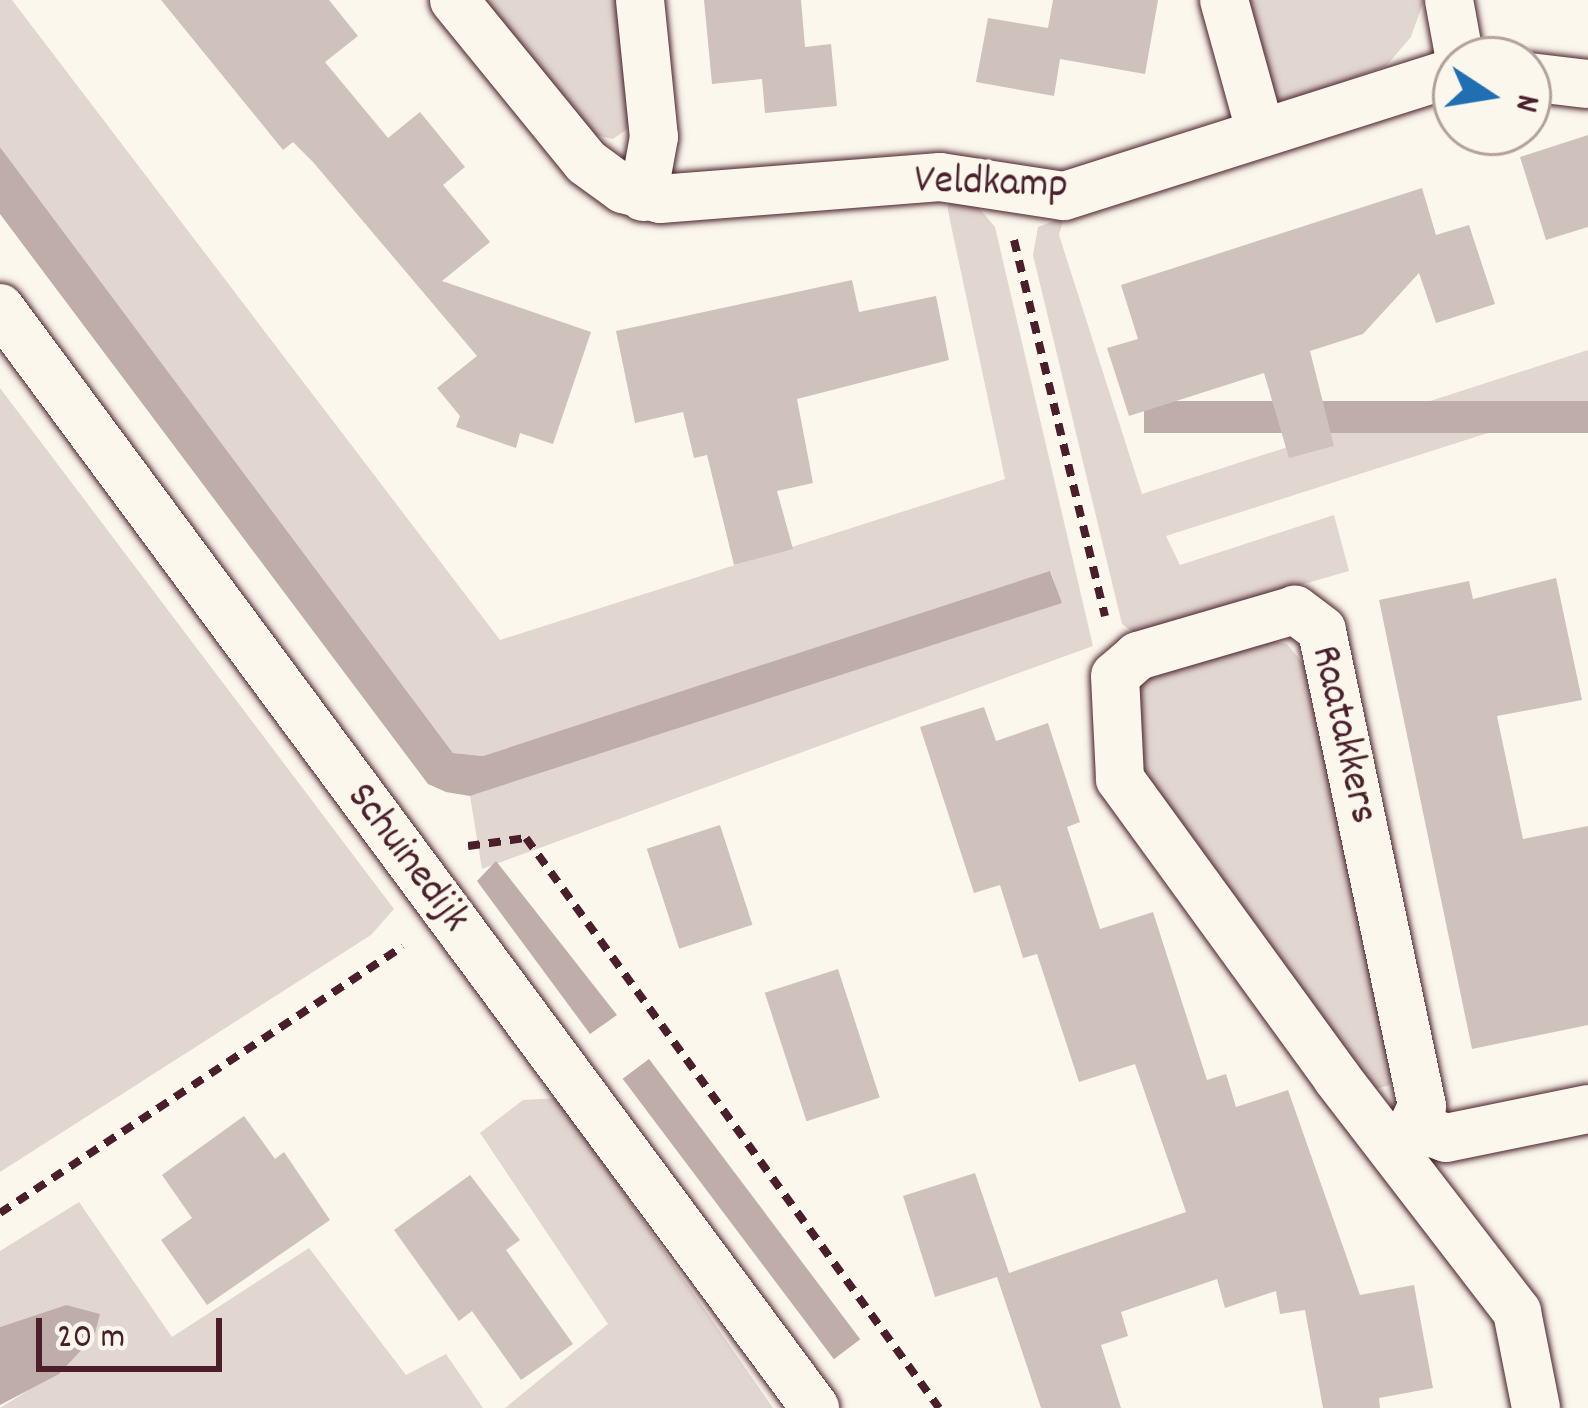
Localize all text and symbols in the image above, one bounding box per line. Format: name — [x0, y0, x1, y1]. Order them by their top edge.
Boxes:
north arrow — [1432, 36, 1552, 156]
text: N — [1500, 90, 1549, 116]
street label: Veldkamp — [913, 157, 1069, 213]
street label: Raatakkers — [1297, 641, 1387, 829]
street label: Schuinedijk — [334, 774, 478, 944]
scale bar — [42, 1294, 228, 1368]
text: 20 m — [57, 1313, 125, 1365]

